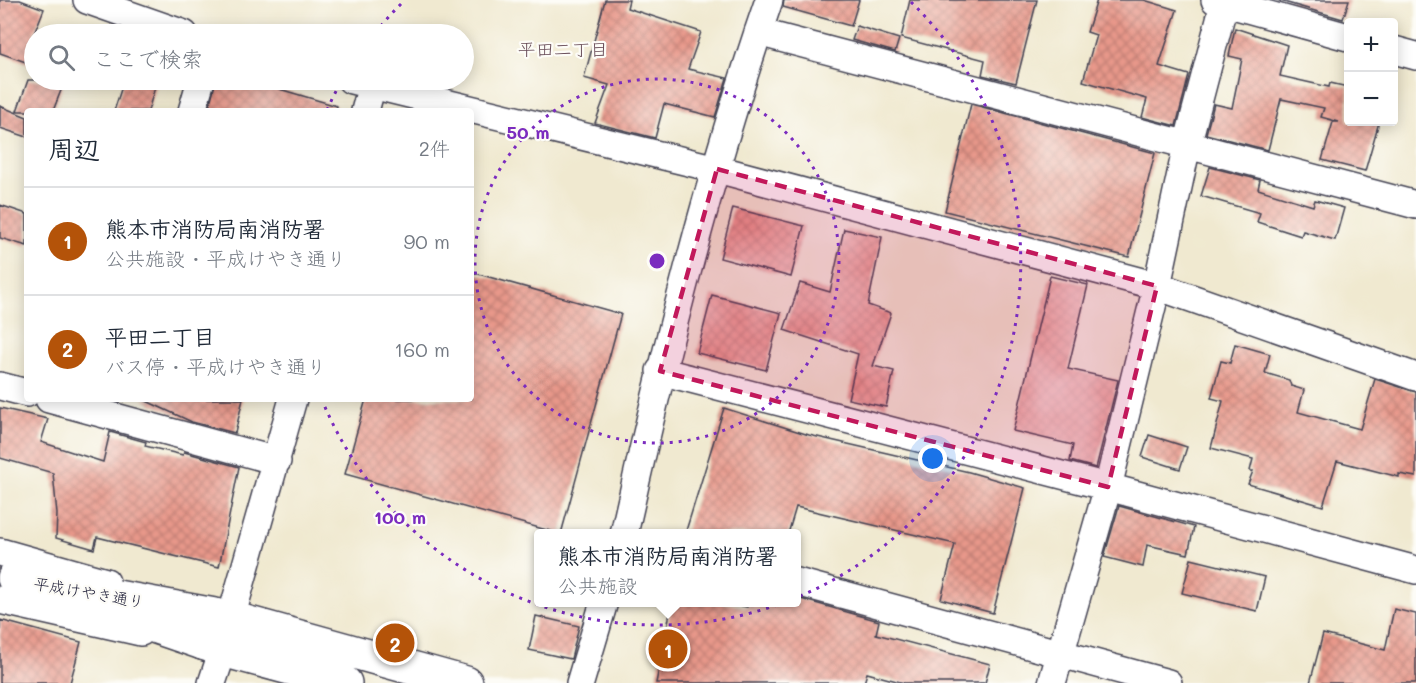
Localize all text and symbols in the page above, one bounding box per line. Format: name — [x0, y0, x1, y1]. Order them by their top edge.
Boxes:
map controls — [1344, 18, 1398, 126]
button: + — [1344, 18, 1398, 72]
search box — [24, 24, 474, 90]
district label: 平田二丁目 — [518, 37, 608, 61]
icon: search — [45, 41, 78, 74]
text: ここで検索 — [93, 44, 203, 73]
button: − — [1344, 72, 1398, 126]
text: 50 m — [507, 120, 549, 144]
text: 周辺 — [48, 132, 100, 166]
text: 2件 — [419, 135, 450, 161]
text: 熊本市消防局南消防署 — [105, 214, 325, 243]
text: 1 — [63, 228, 72, 254]
text: 90 m — [404, 228, 450, 254]
text: 公共施設 · 平成けやき通り — [105, 245, 347, 271]
centre of rings — [647, 251, 667, 271]
text: 平田二丁目 — [105, 322, 215, 351]
text: 2 — [62, 336, 73, 362]
text: 160 m — [394, 336, 450, 362]
text: バス停 · 平成けやき通り — [105, 353, 327, 379]
your location — [918, 444, 947, 473]
text: 100 m — [374, 505, 426, 529]
popup — [534, 529, 801, 607]
text: 熊本市消防局南消防署 — [557, 541, 778, 570]
street label: 平成けやき通り — [32, 572, 146, 612]
text: 公共施設 — [557, 572, 637, 598]
pin: 2 — [376, 620, 414, 666]
pin: 1 — [648, 626, 688, 672]

